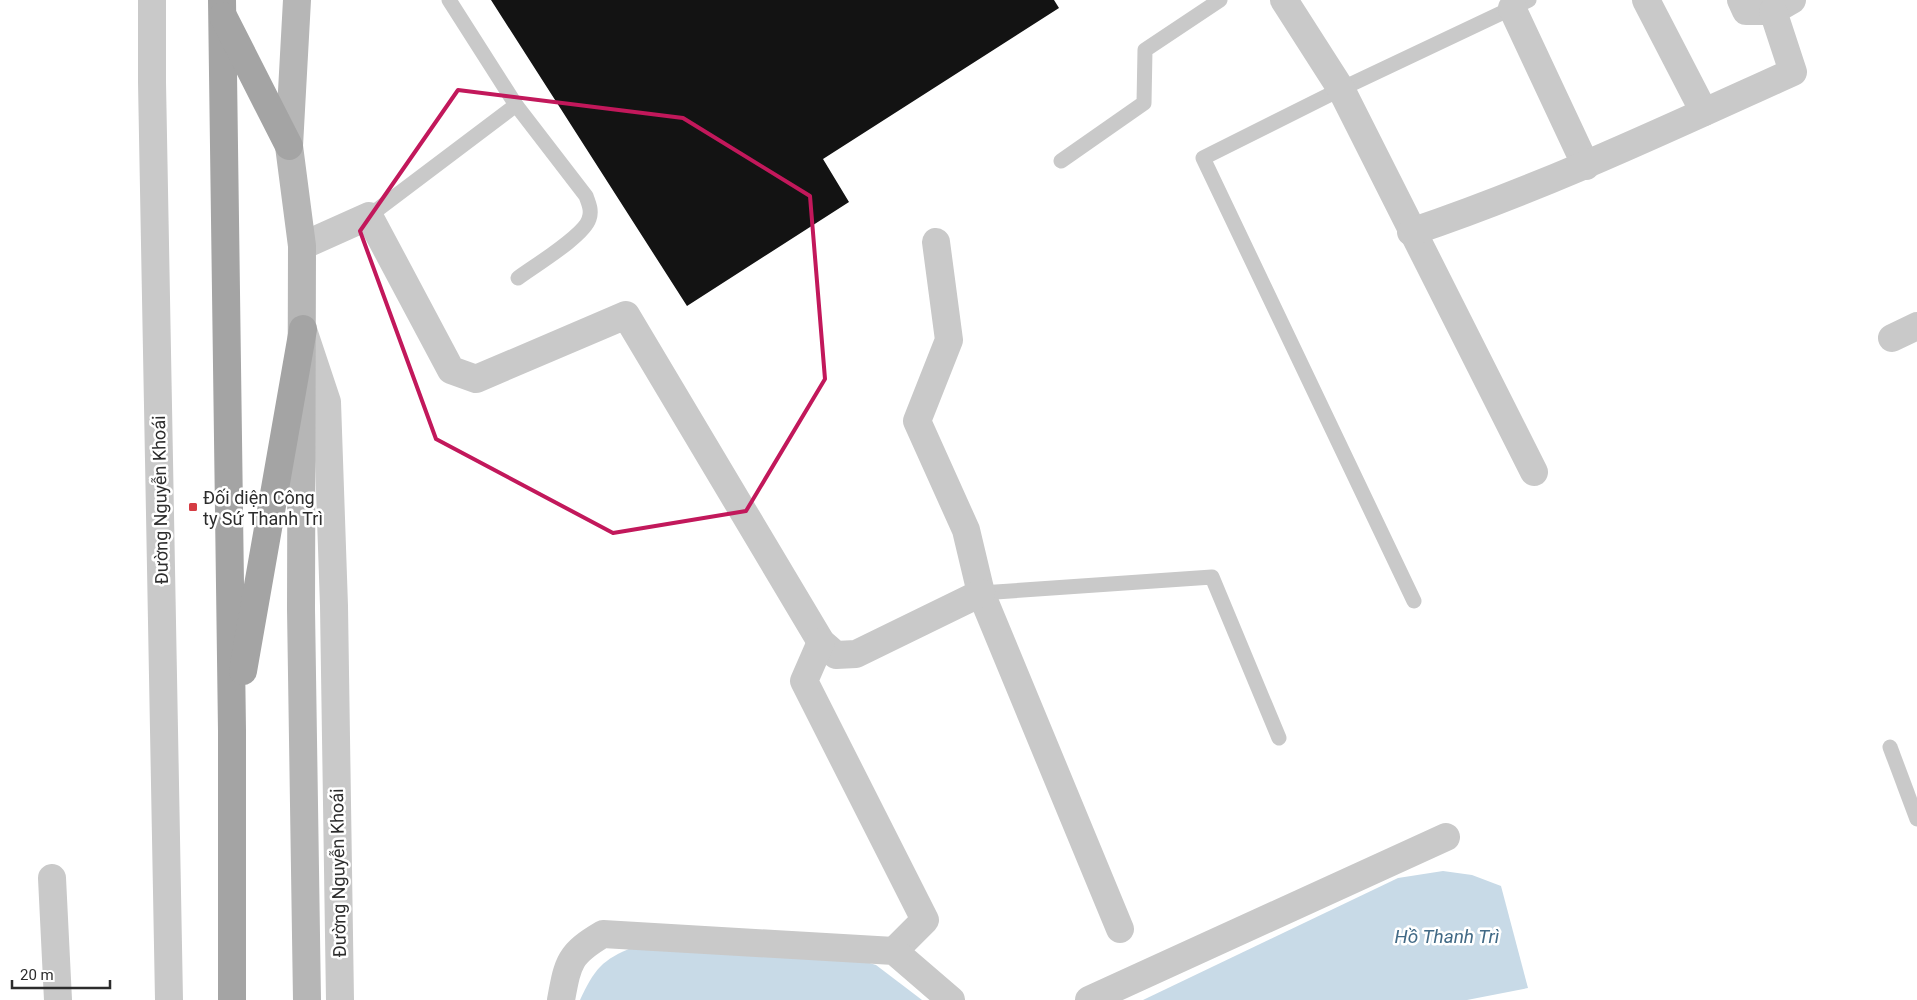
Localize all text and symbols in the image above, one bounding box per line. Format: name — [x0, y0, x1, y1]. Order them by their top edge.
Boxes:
street label: Đường Nguyễn Khoái — [148, 415, 172, 585]
place label: Đối diện Công ty Sứ Thanh Trì — [203, 487, 323, 529]
marker: Đối diện Công ty Sứ Thanh Trì — [187, 501, 199, 513]
street label: Đường Nguyễn Khoái — [326, 788, 350, 958]
water label: Hồ Thanh Trì — [1395, 925, 1500, 948]
scale bar — [12, 958, 110, 990]
text: 20 m — [20, 966, 54, 984]

